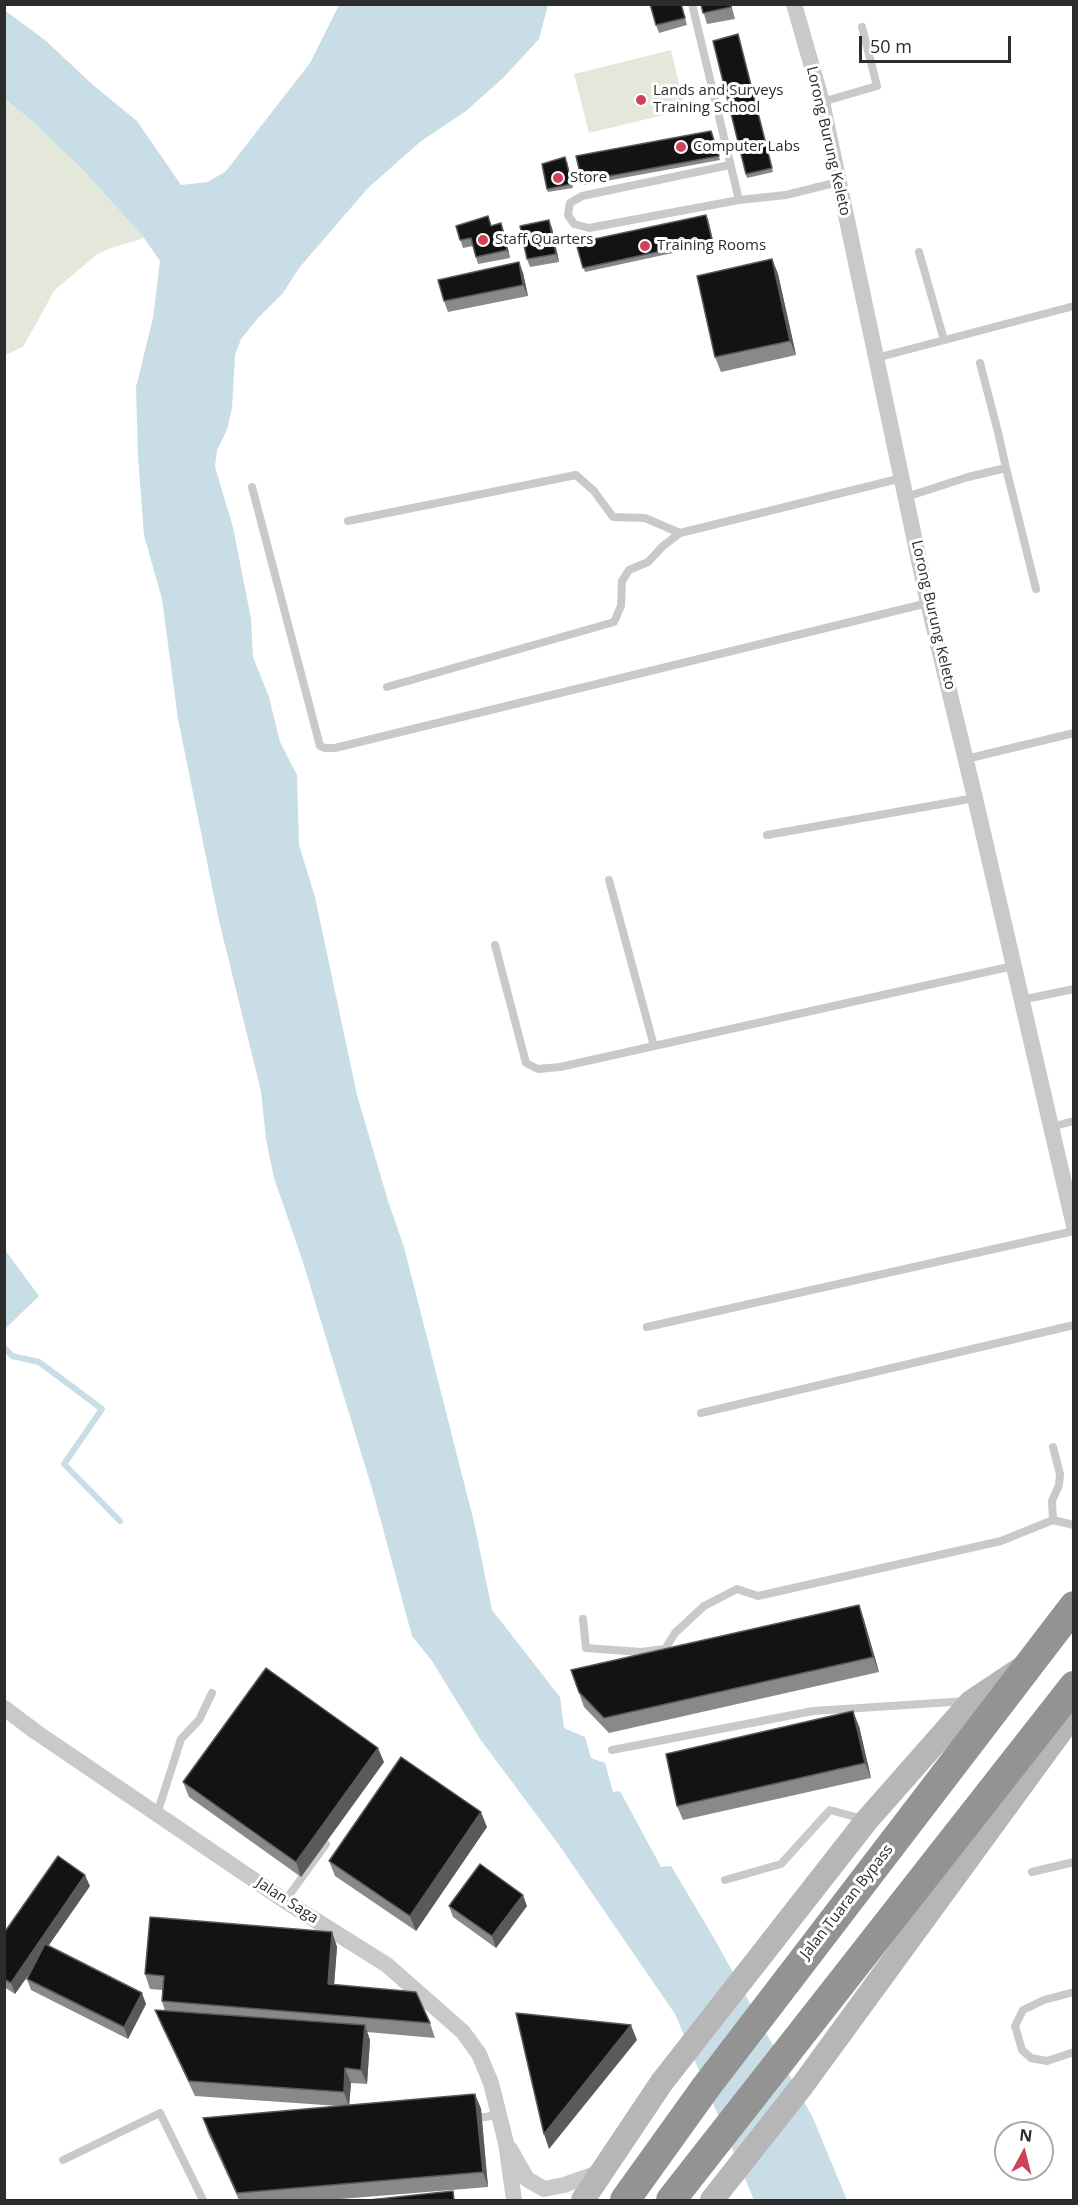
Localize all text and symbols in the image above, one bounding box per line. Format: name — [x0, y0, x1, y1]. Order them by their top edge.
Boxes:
scale bar — [862, 24, 1014, 62]
text: 50 m — [870, 34, 912, 58]
street label: Lorong Burung Keleto — [802, 64, 854, 218]
place label: Lands and Surveys Training School — [653, 82, 783, 117]
marker: Lands and Surveys Training School — [634, 93, 648, 107]
place label: Computer Labs — [693, 138, 800, 156]
marker: Computer Labs — [674, 140, 688, 154]
place label: Store — [570, 169, 607, 187]
marker: Store — [551, 171, 565, 185]
place label: Staff Quarters — [495, 231, 593, 249]
marker: Staff Quarters — [476, 233, 490, 247]
place label: Training Rooms — [657, 237, 766, 255]
marker: Training Rooms — [638, 239, 652, 253]
street label: Lorong Burung Keleto — [907, 538, 959, 692]
street label: Jalan Tuaran Bypass — [797, 1841, 897, 1963]
street label: Jalan Saga — [252, 1874, 322, 1928]
north arrow — [994, 2121, 1054, 2181]
text: N — [1018, 2123, 1034, 2147]

